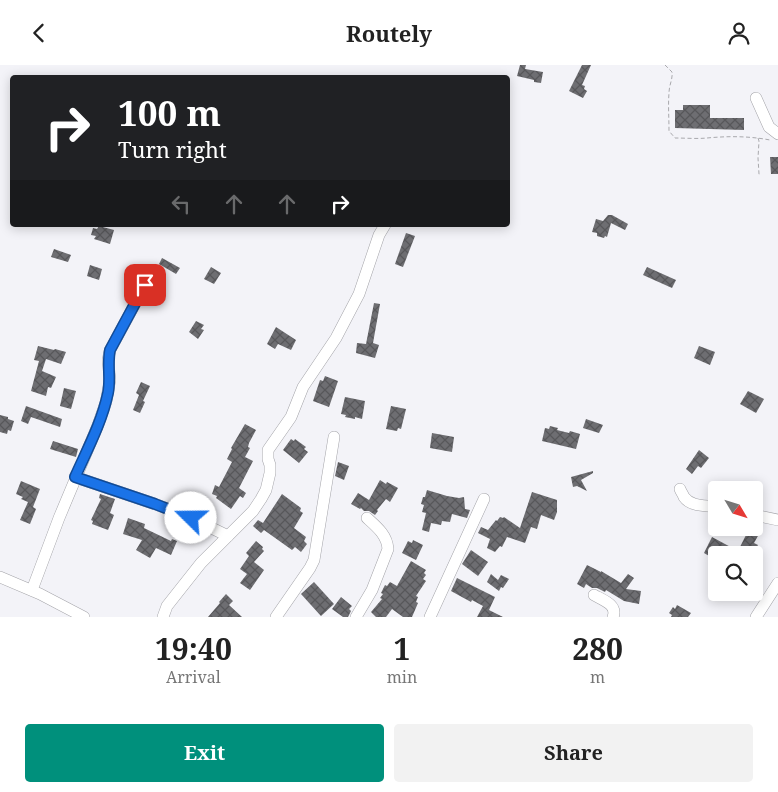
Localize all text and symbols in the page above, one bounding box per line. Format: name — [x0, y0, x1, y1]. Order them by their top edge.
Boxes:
text: Routely — [346, 18, 432, 48]
icon: back — [25, 19, 53, 47]
icon: person — [725, 19, 753, 47]
text: 100 m — [118, 89, 221, 136]
icon: right — [35, 95, 100, 160]
text: Turn right — [118, 134, 227, 164]
icon: left — [167, 190, 195, 218]
icon: ahead — [220, 190, 248, 218]
icon: ahead — [273, 190, 301, 218]
icon: right — [326, 190, 354, 218]
pin — [124, 264, 166, 306]
icon: arrive — [131, 271, 159, 299]
north arrow — [708, 481, 762, 536]
map controls — [708, 481, 763, 601]
position arrow — [164, 491, 216, 543]
button: search — [708, 546, 763, 601]
text: 19:40 — [155, 628, 232, 669]
text: 1 — [394, 628, 410, 669]
text: 280 — [572, 628, 623, 669]
text: Arrival — [166, 666, 221, 688]
text: min — [387, 666, 417, 688]
text: m — [590, 666, 605, 688]
button: Exit — [25, 724, 384, 782]
button: Share — [394, 724, 753, 782]

